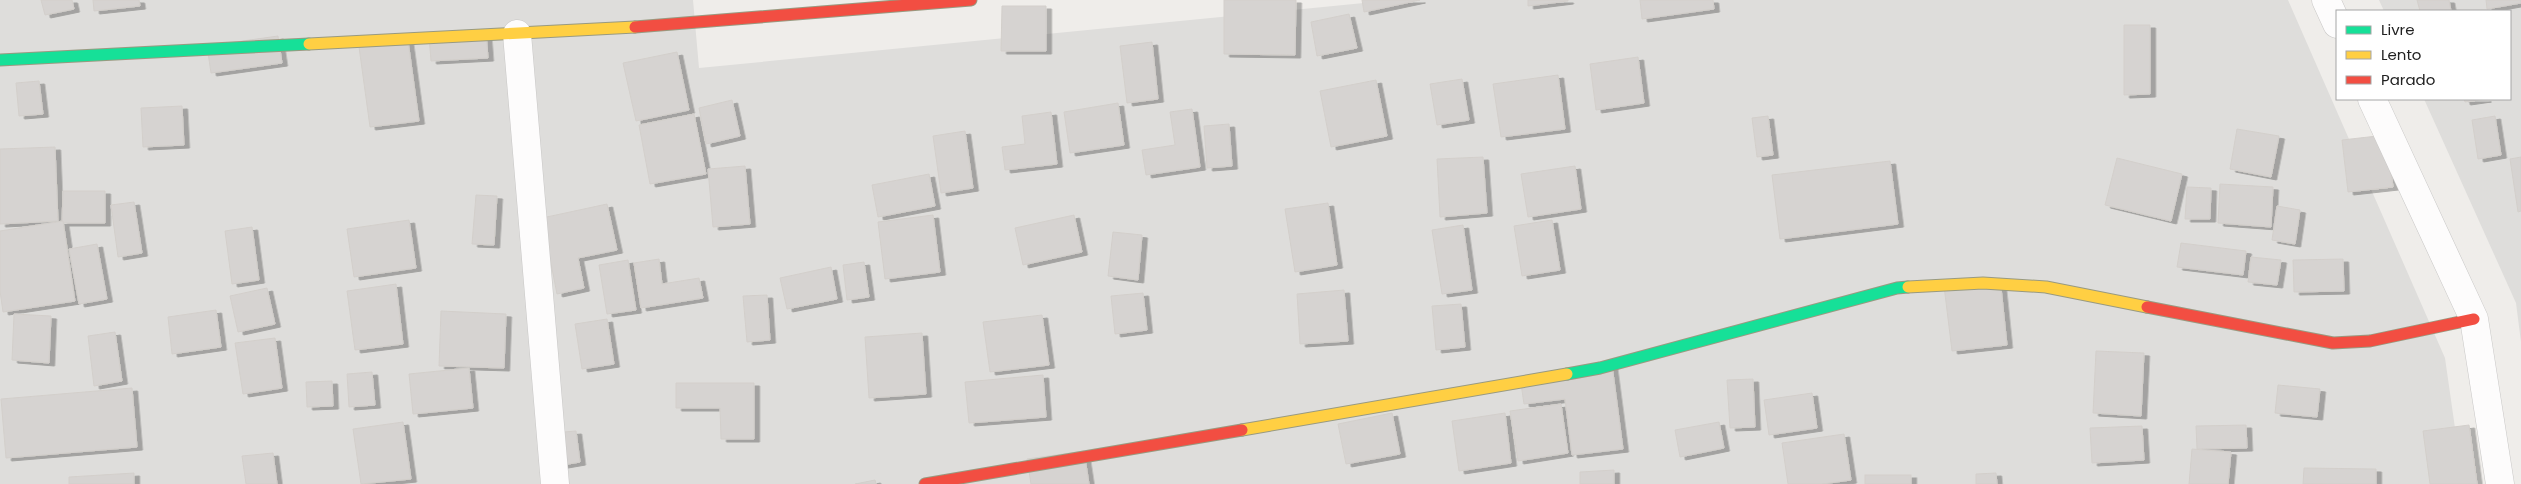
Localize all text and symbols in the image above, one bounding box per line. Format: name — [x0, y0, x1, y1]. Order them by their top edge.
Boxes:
legend — [2336, 10, 2511, 100]
text: Livre — [2381, 19, 2414, 40]
text: Lento — [2381, 44, 2421, 65]
text: Parado — [2381, 69, 2435, 90]

